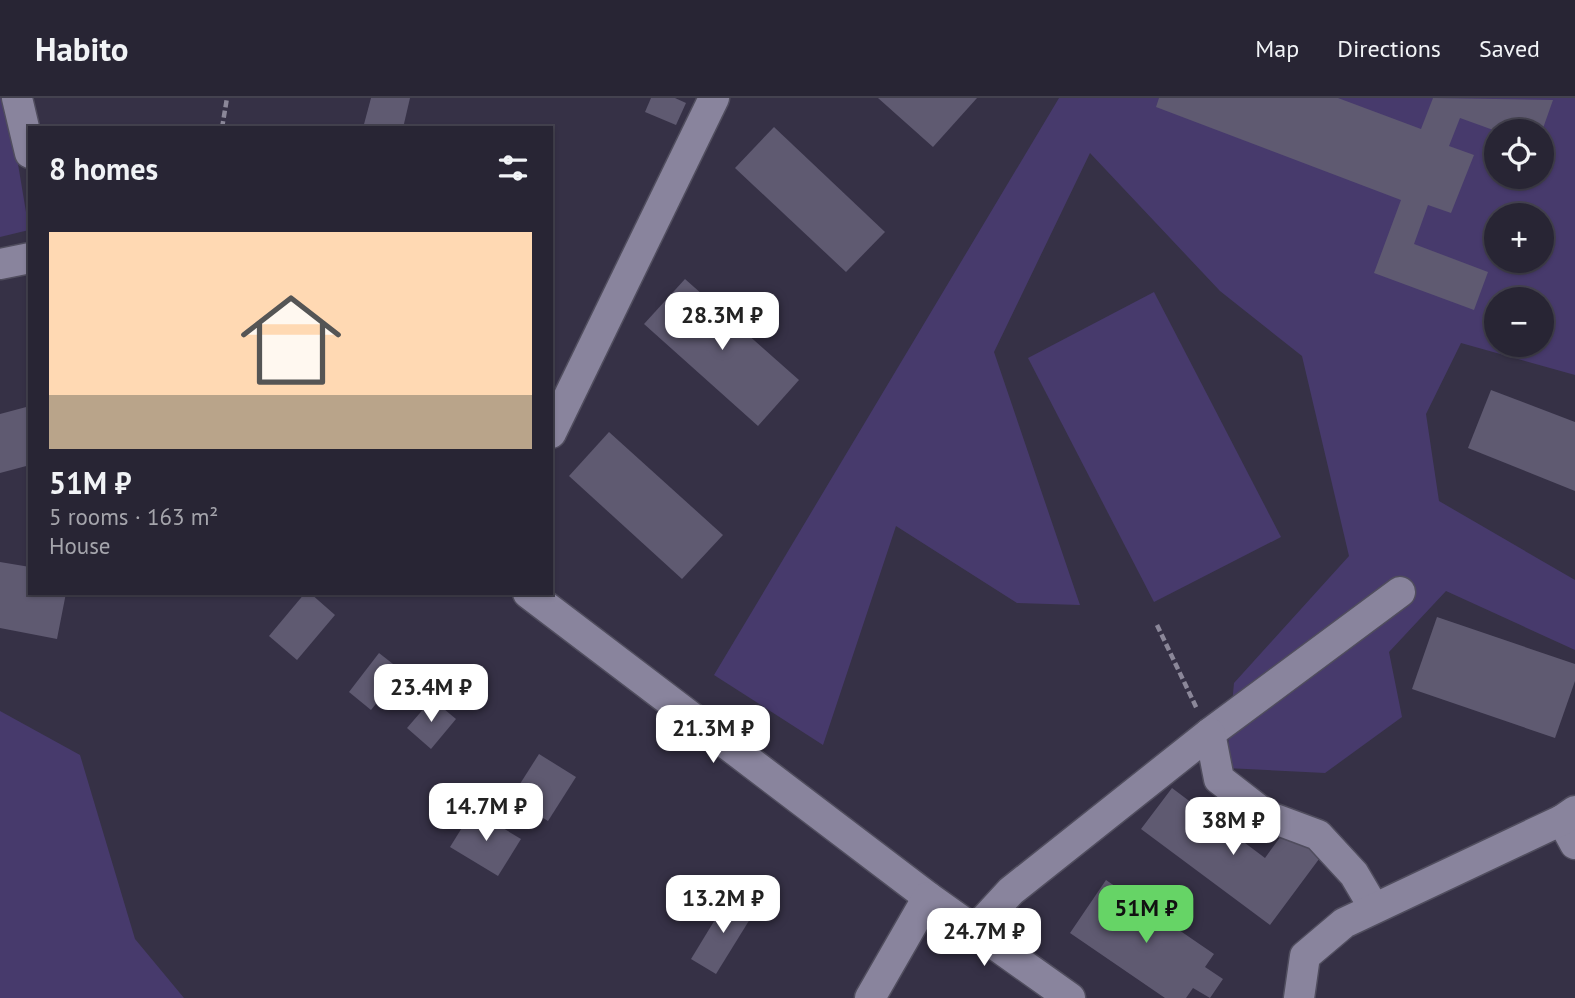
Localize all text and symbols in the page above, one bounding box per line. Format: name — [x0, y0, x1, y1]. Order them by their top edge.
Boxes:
text: Habito — [35, 27, 129, 70]
text: Map — [1255, 33, 1299, 64]
text: Directions — [1337, 33, 1441, 64]
text: Saved — [1479, 33, 1540, 64]
map controls — [1484, 119, 1554, 357]
button: locate — [1484, 119, 1554, 189]
text: 8 homes — [49, 149, 158, 188]
icon: filters — [494, 149, 532, 187]
button: + — [1484, 203, 1554, 273]
icon: home — [228, 277, 354, 403]
button: − — [1484, 287, 1554, 357]
pin: 28.3M ₽ — [657, 292, 787, 352]
text: 28.3M ₽ — [681, 300, 763, 329]
text: 51M ₽ — [49, 463, 132, 502]
text: 5 rooms · 163 m² — [49, 502, 218, 531]
text: House — [49, 531, 111, 560]
pin: 23.4M ₽ — [366, 664, 496, 724]
text: 23.4M ₽ — [390, 672, 472, 701]
pin: 21.3M ₽ — [648, 706, 778, 765]
text: 21.3M ₽ — [672, 713, 754, 742]
pin: 14.7M ₽ — [421, 784, 551, 843]
text: 14.7M ₽ — [445, 791, 527, 820]
pin: 38M ₽ — [1184, 798, 1282, 857]
text: 38M ₽ — [1201, 805, 1265, 834]
pin: 13.2M ₽ — [658, 876, 788, 935]
text: 13.2M ₽ — [682, 883, 764, 912]
pin: 51M ₽ — [1097, 886, 1195, 945]
text: 51M ₽ — [1114, 893, 1178, 922]
pin: 24.7M ₽ — [919, 908, 1049, 968]
text: 24.7M ₽ — [943, 916, 1025, 945]

